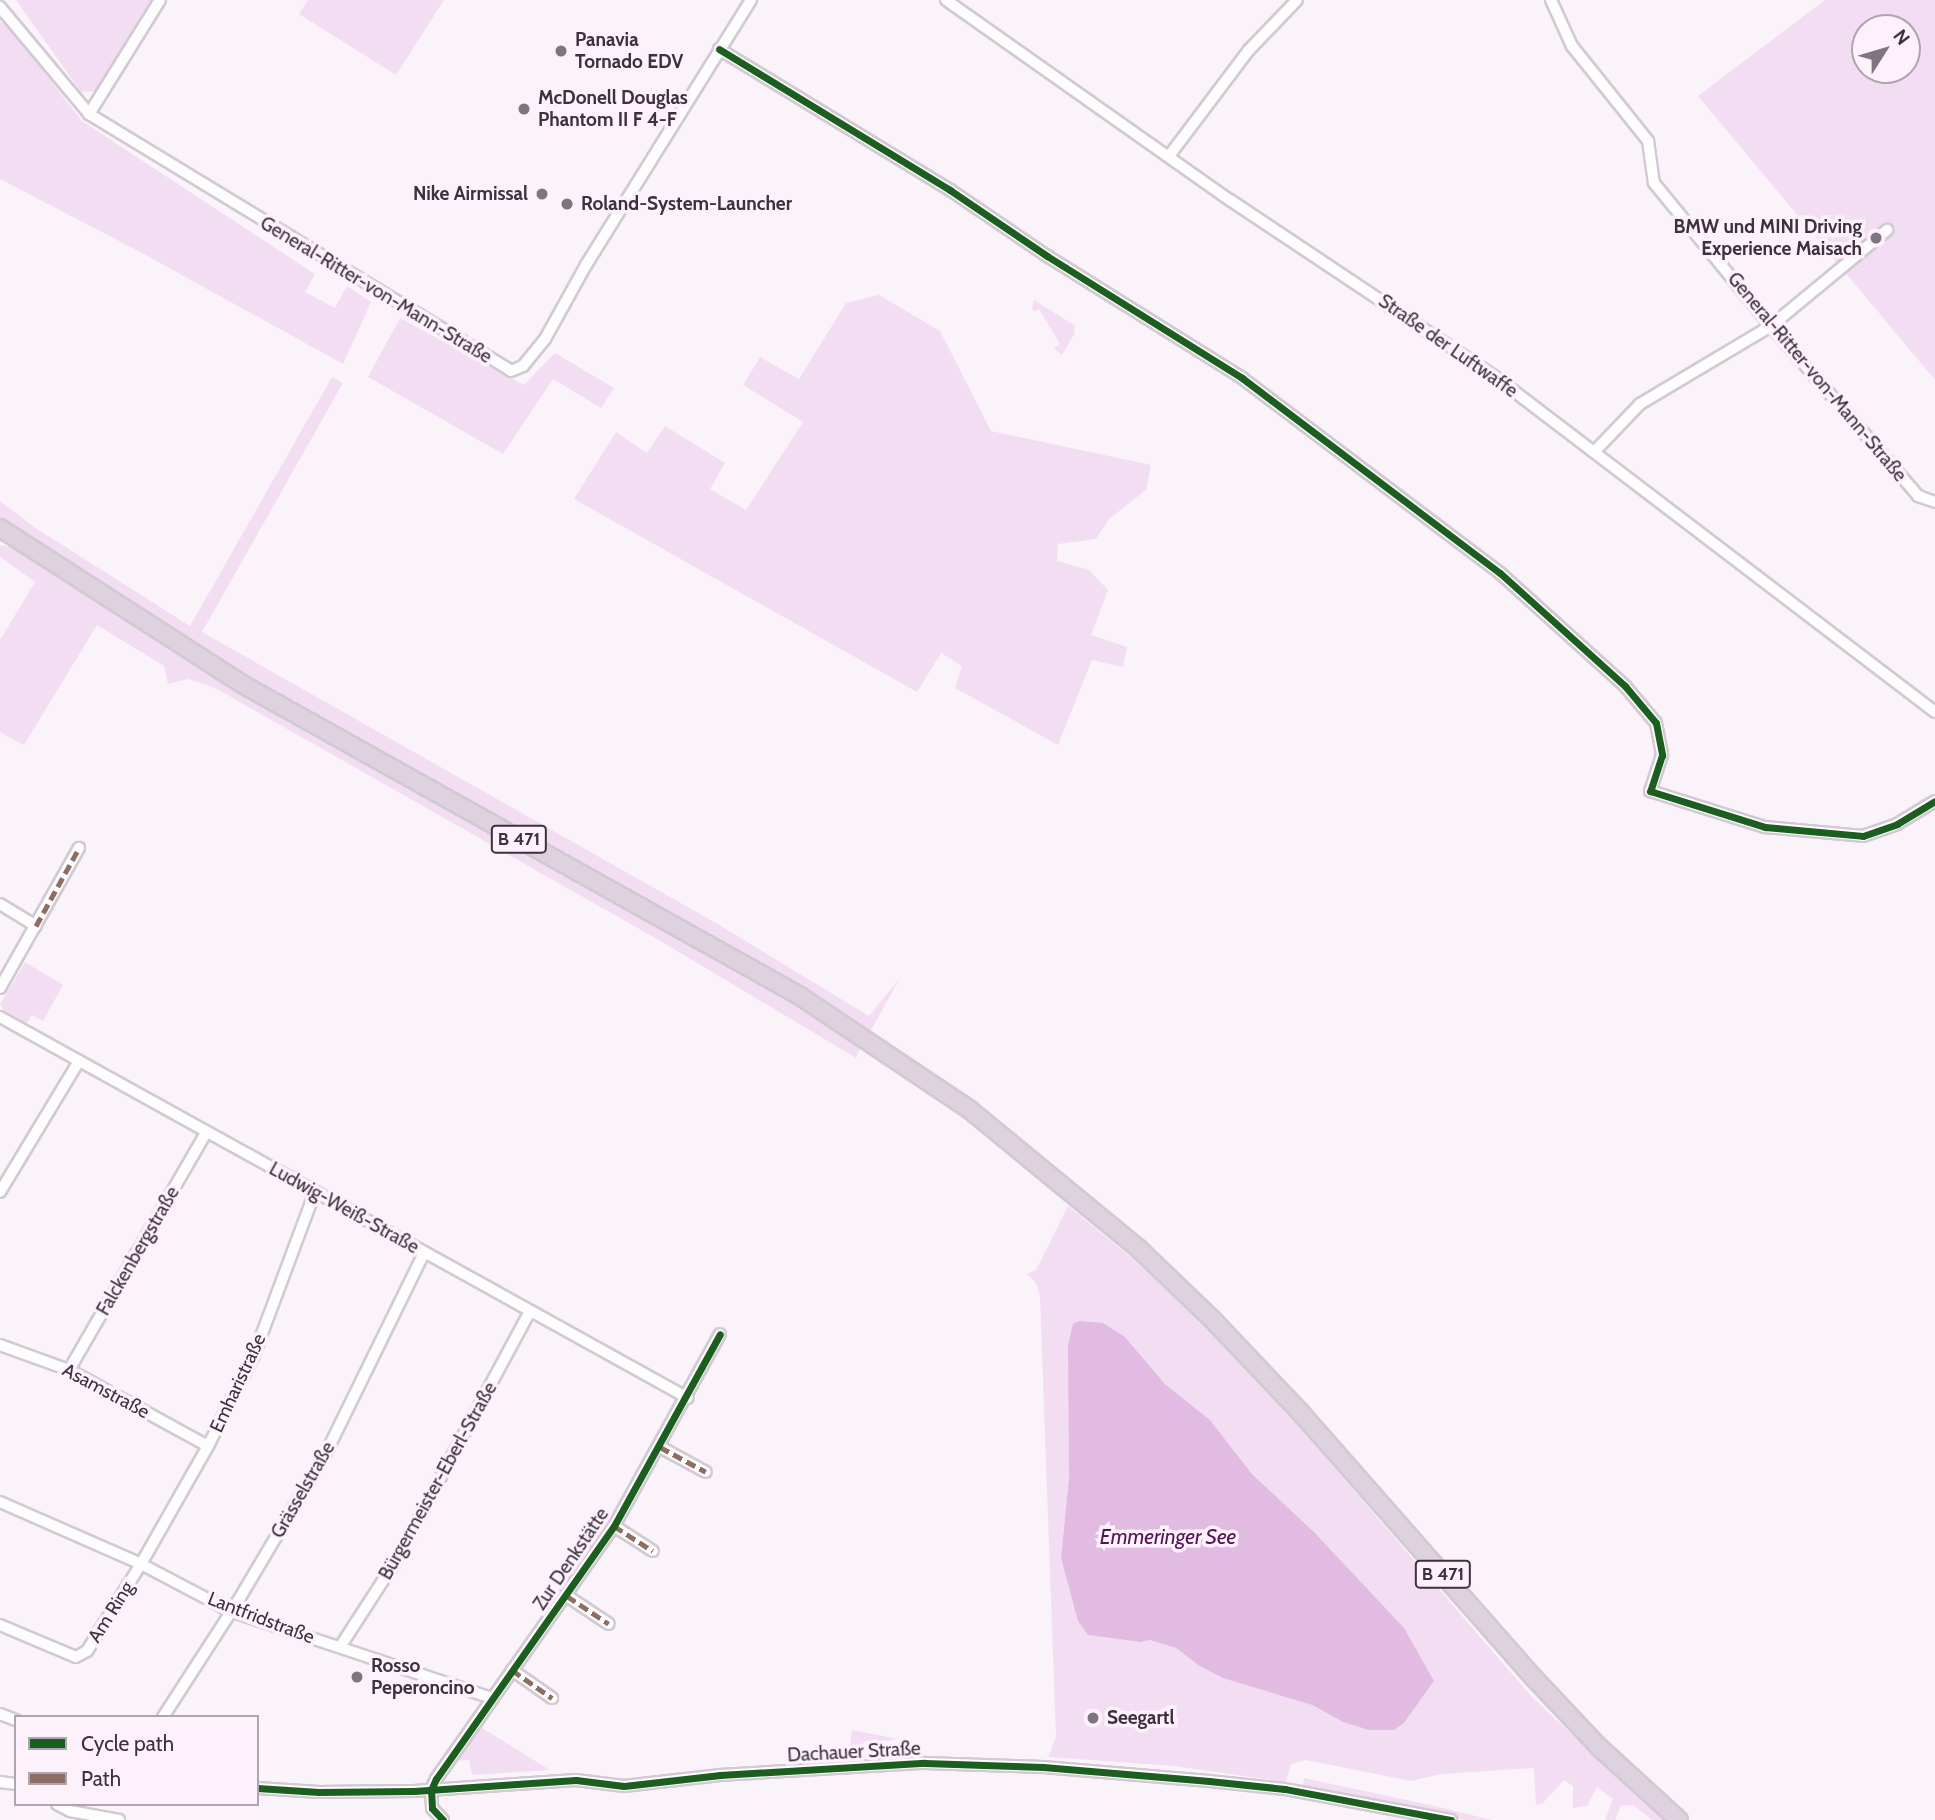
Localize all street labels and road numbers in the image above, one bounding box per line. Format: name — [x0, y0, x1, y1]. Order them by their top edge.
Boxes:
street label: General-Ritter-von-Mann-Straße — [256, 212, 496, 368]
street label: General-Ritter-von-Mann-Straße — [1723, 268, 1911, 486]
street label: Straße der Luftwaffe — [1374, 289, 1522, 403]
road number: B 471 — [489, 824, 549, 854]
street label: Ludwig-Weiß-Straße — [265, 1157, 423, 1259]
street label: Falckenbergstraße — [92, 1183, 184, 1319]
street label: Emharistraße — [205, 1330, 271, 1436]
street label: Asamstraße — [59, 1359, 153, 1423]
street label: Bürgermeister-Eberl-Straße — [374, 1378, 502, 1584]
street label: Grässelstraße — [266, 1438, 340, 1542]
street label: Zur Denkstätte — [528, 1504, 614, 1614]
road number: B 471 — [1413, 1560, 1473, 1588]
street label: Am Ring — [83, 1577, 139, 1647]
street label: Lantfridstraße — [205, 1587, 317, 1649]
street label: Dachauer Straße — [787, 1737, 921, 1767]

